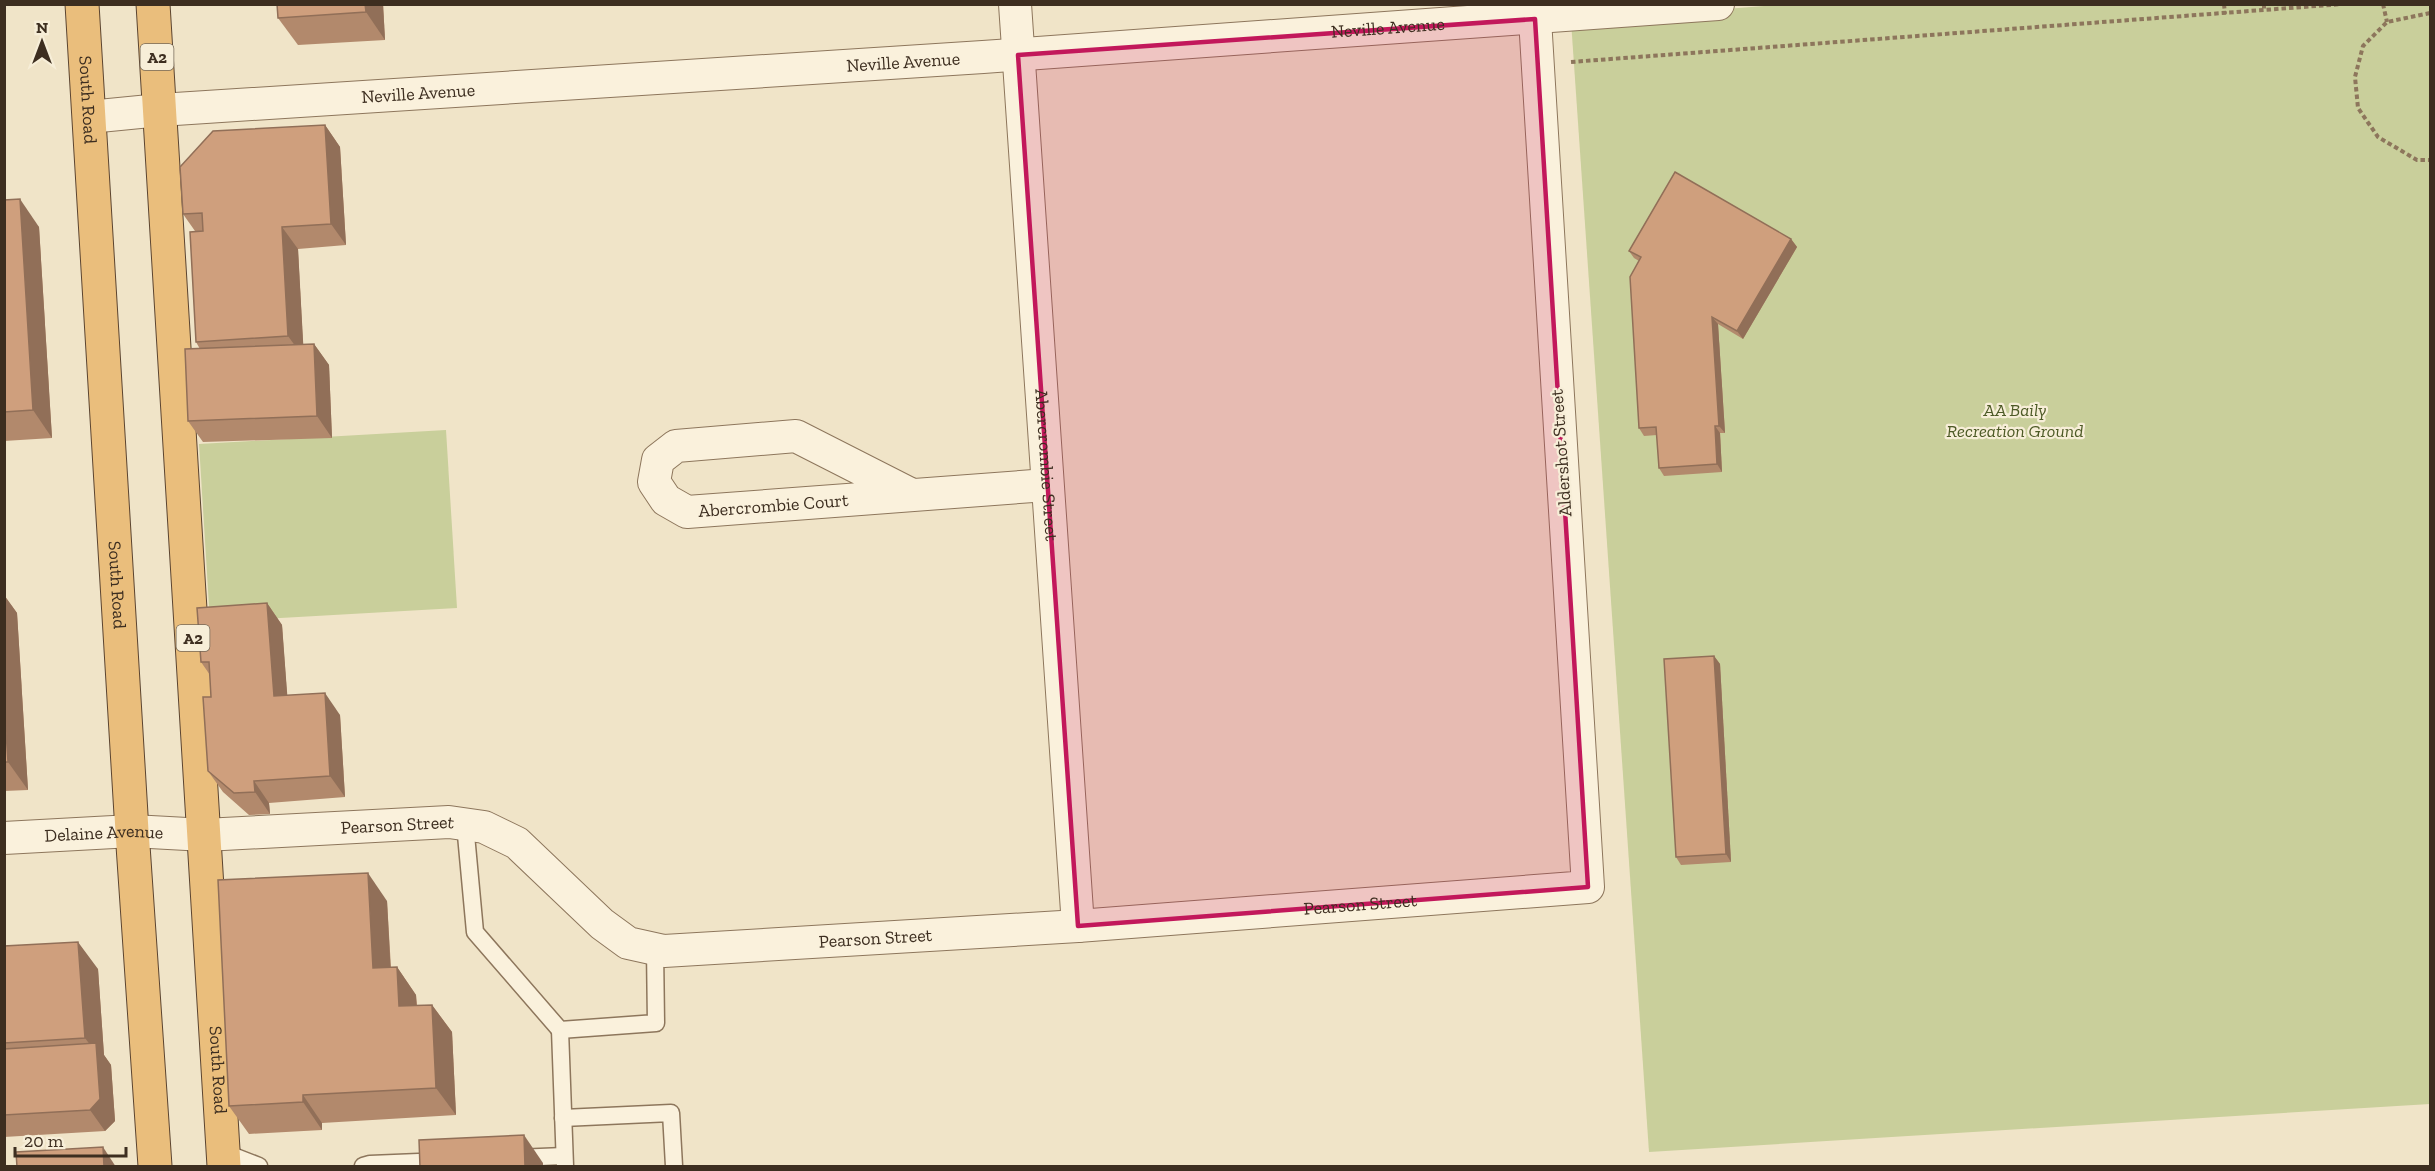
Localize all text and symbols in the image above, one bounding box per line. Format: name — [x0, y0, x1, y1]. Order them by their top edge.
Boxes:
north arrow — [12, 12, 72, 72]
street label: Neville Avenue — [1330, 13, 1446, 43]
text: N — [36, 18, 48, 37]
road number: A2 — [140, 44, 174, 70]
street label: Neville Avenue — [846, 48, 961, 77]
street label: South Road — [74, 55, 101, 145]
street label: Neville Avenue — [361, 79, 476, 108]
street label: Abercrombie Street — [1030, 388, 1063, 542]
street label: Aldershot Street — [1546, 388, 1576, 517]
park label: AA Baily Recreation Ground — [1947, 399, 2083, 442]
street label: Abercrombie Court — [698, 489, 850, 522]
street label: South Road — [103, 540, 131, 630]
road number: A2 — [176, 625, 210, 651]
street label: Pearson Street — [340, 811, 456, 839]
street label: Delaine Avenue — [44, 820, 164, 847]
street label: Pearson Street — [1303, 889, 1418, 920]
street label: Pearson Street — [818, 924, 933, 953]
street label: South Road — [204, 1025, 232, 1115]
scale bar — [15, 1120, 126, 1158]
text: 20 m — [24, 1130, 64, 1152]

